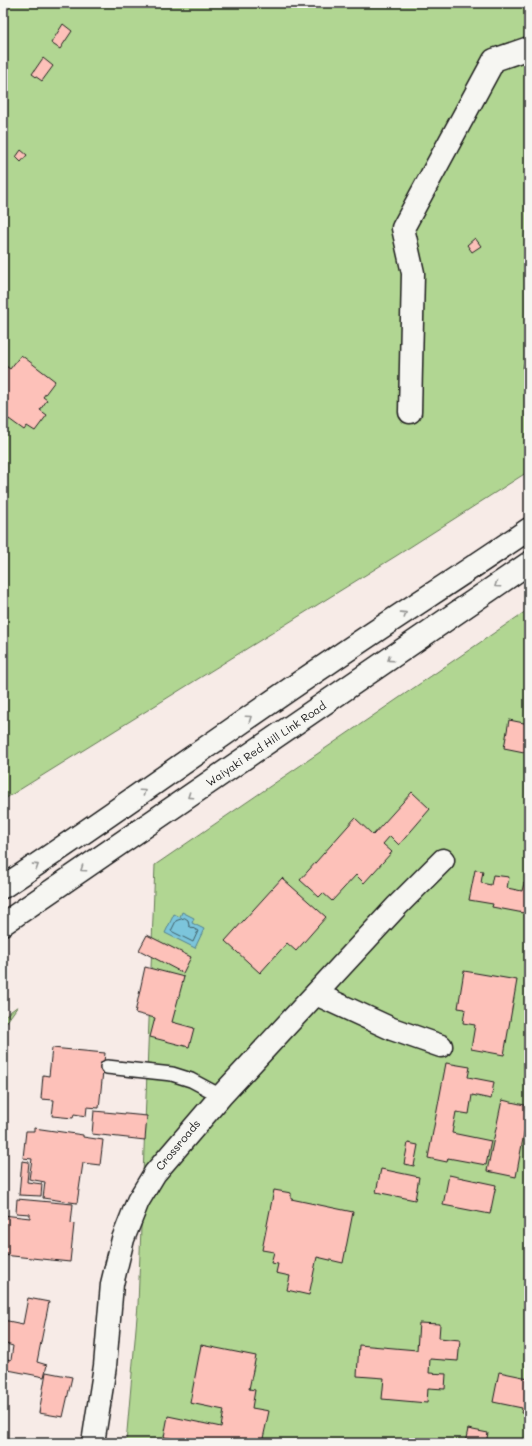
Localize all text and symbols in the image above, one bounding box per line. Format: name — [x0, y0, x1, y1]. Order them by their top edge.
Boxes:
one-way arrow — [494, 580, 501, 588]
one-way arrow — [399, 611, 406, 618]
one-way arrow — [387, 654, 394, 662]
street label: Waiyaki Red Hill Link Road — [203, 698, 329, 789]
one-way arrow — [245, 716, 252, 723]
one-way arrow — [139, 789, 146, 797]
one-way arrow — [188, 791, 195, 798]
one-way arrow — [31, 863, 38, 870]
one-way arrow — [80, 864, 87, 871]
street label: Crossroads — [152, 1116, 203, 1173]

